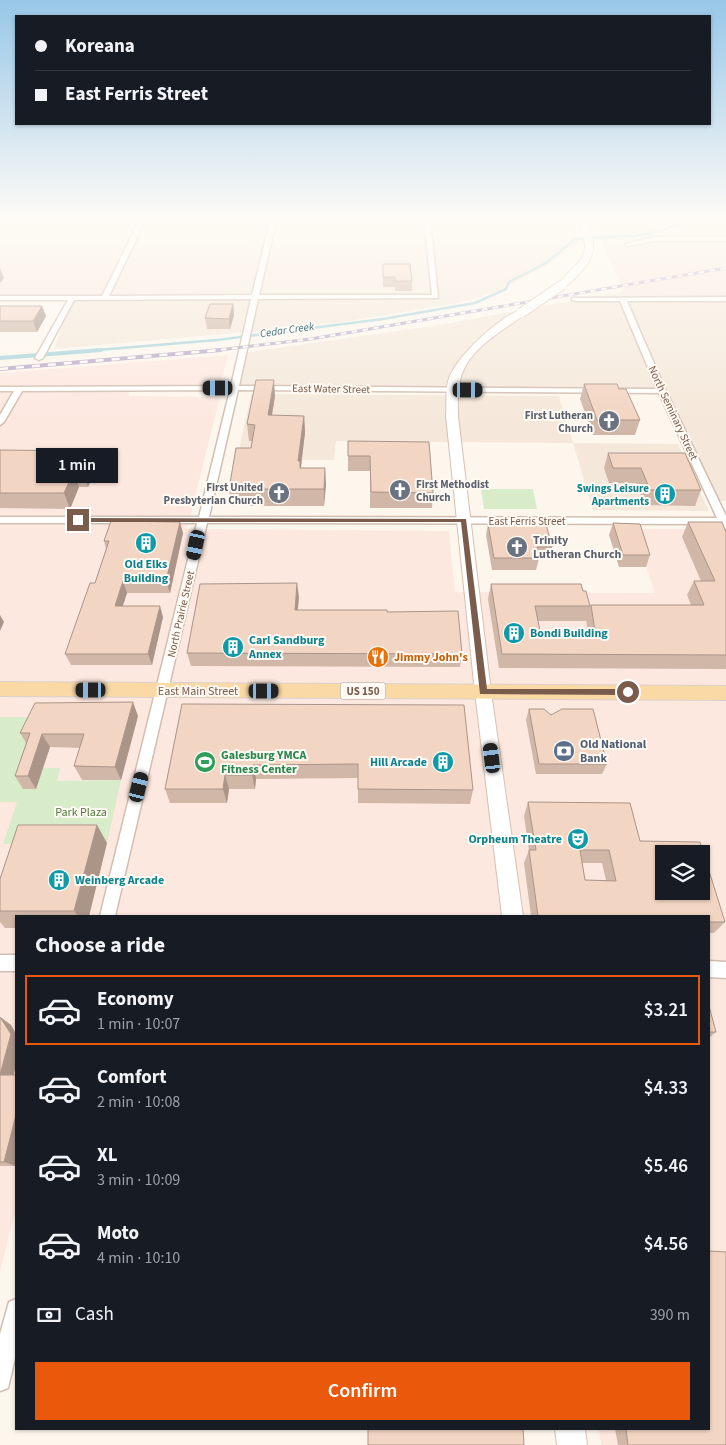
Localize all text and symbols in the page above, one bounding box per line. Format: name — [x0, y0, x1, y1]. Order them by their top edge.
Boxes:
text: Koreana — [65, 33, 135, 60]
text: East Ferris Street — [65, 81, 208, 108]
water label: Cedar Creek — [259, 319, 316, 341]
street label: North Seminary Street — [645, 363, 702, 463]
car — [203, 381, 233, 396]
street label: East Water Street — [292, 381, 370, 397]
car — [453, 383, 483, 398]
place label: First Lutheran Church — [525, 408, 593, 436]
church icon: First Lutheran Church — [597, 409, 621, 433]
callout: 1 min — [37, 448, 119, 482]
text: 1 min — [58, 454, 96, 476]
place label: First Methodist Church — [416, 477, 490, 505]
church icon: First Methodist Church — [388, 478, 412, 502]
place label: First United Presbyterian Church — [164, 480, 263, 508]
church icon: First United Presbyterian Church — [267, 481, 291, 505]
place label: Swings Leisure Apartments — [577, 481, 649, 509]
building icon: Swings Leisure Apartments — [653, 482, 677, 506]
route end — [67, 509, 89, 531]
street label: East Ferris Street — [488, 514, 566, 529]
car — [185, 529, 206, 561]
building icon: Old Elks Building — [134, 531, 158, 555]
place label: Trinity Lutheran Church — [533, 532, 622, 563]
church icon: Trinity Lutheran Church — [505, 535, 529, 559]
place label: Old Elks Building — [124, 556, 169, 587]
street label: North Prairie Street — [164, 569, 198, 659]
building icon: Bondi Building — [502, 621, 526, 645]
place label: Bondi Building — [530, 625, 608, 642]
place label: Carl Sandburg Annex — [248, 632, 325, 663]
building icon: Carl Sandburg Annex — [221, 635, 245, 659]
restaurant icon: Jimmy John's — [366, 645, 390, 669]
place label: Jimmy John's — [394, 649, 468, 666]
route start — [617, 681, 639, 703]
road number: US 150 — [340, 682, 386, 699]
car — [76, 683, 106, 698]
street label: East Main Street — [158, 683, 238, 700]
car — [249, 684, 279, 699]
place label: Old National Bank — [580, 736, 647, 767]
bank icon: Old National Bank — [552, 739, 576, 763]
car — [482, 742, 501, 774]
place label: Galesburg YMCA Fitness Center — [221, 747, 307, 778]
sports icon: Galesburg YMCA Fitness Center — [193, 750, 217, 774]
building icon: Hill Arcade — [431, 750, 455, 774]
place label: Hill Arcade — [370, 754, 427, 771]
car — [128, 771, 149, 803]
park label: Park Plaza — [55, 804, 107, 821]
theatre icon: Orpheum Theatre — [566, 827, 590, 851]
place label: Orpheum Theatre — [468, 831, 562, 848]
map controls — [655, 845, 710, 900]
button: layers — [655, 845, 710, 900]
building icon: Weinberg Arcade — [47, 868, 71, 892]
place label: Weinberg Arcade — [75, 872, 164, 889]
text: Choose a ride — [35, 929, 165, 961]
text: Economy — [97, 986, 174, 1013]
icon: car — [37, 988, 82, 1033]
text: $3.21 — [644, 997, 688, 1024]
text: 1 min · 10:07 — [97, 1013, 180, 1035]
text: Comfort — [97, 1064, 167, 1091]
icon: car — [37, 1066, 82, 1111]
text: $4.33 — [644, 1075, 688, 1102]
text: 2 min · 10:08 — [97, 1091, 180, 1113]
text: XL — [97, 1142, 118, 1169]
icon: car — [37, 1144, 82, 1189]
text: $5.46 — [644, 1153, 688, 1180]
text: 3 min · 10:09 — [97, 1169, 180, 1191]
text: Moto — [97, 1220, 139, 1247]
icon: car — [37, 1222, 82, 1267]
text: $4.56 — [644, 1231, 688, 1258]
text: 4 min · 10:10 — [97, 1247, 180, 1269]
icon: cash — [35, 1301, 63, 1329]
text: Cash — [75, 1301, 114, 1328]
text: 390 m — [650, 1304, 690, 1326]
button: Confirm — [35, 1362, 690, 1420]

